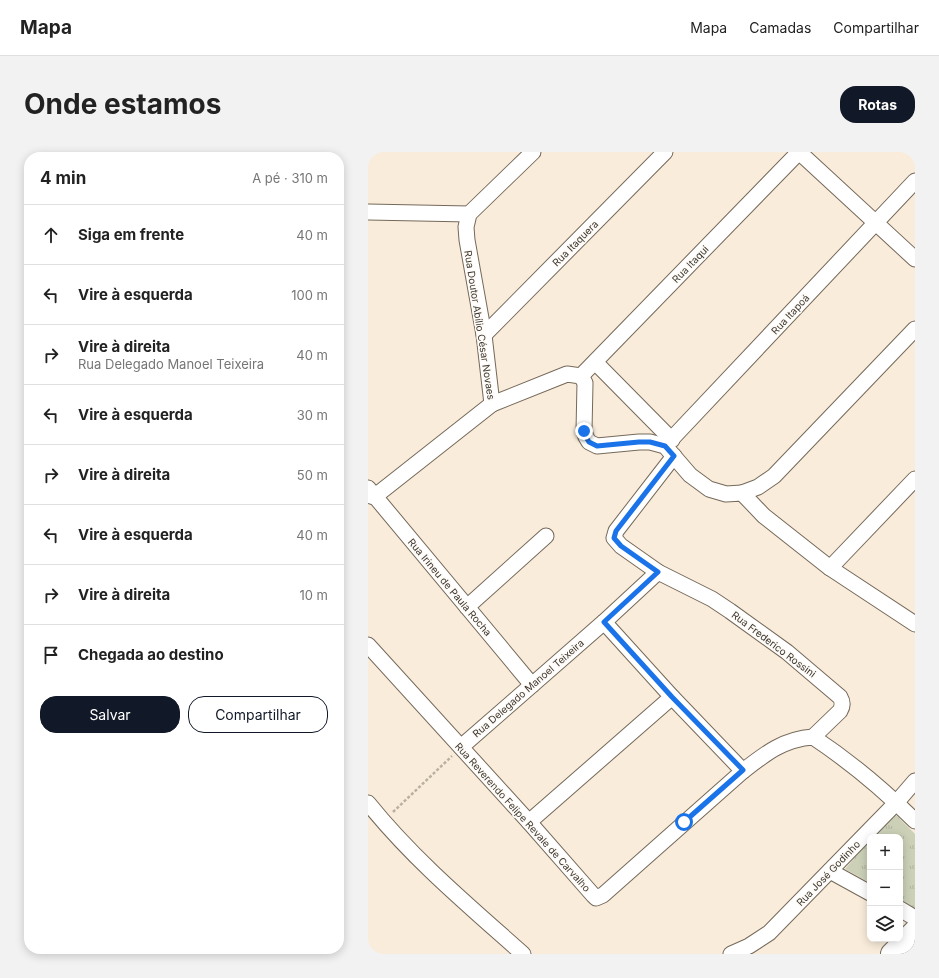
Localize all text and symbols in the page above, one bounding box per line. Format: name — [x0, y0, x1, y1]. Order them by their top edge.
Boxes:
text: Mapa — [20, 16, 72, 39]
text: Mapa — [690, 19, 727, 36]
text: Camadas — [749, 19, 811, 36]
text: Compartilhar — [833, 19, 919, 36]
button: Rotas — [840, 86, 915, 123]
text: Onde estamos — [24, 87, 221, 121]
text: 4 min — [40, 168, 86, 188]
text: A pé · 310 m — [252, 170, 328, 186]
street label: Rua Itaquera — [550, 218, 600, 268]
icon: ahead — [40, 224, 62, 246]
text: Siga em frente — [78, 225, 184, 244]
text: 40 m — [296, 227, 328, 243]
street label: Rua Itaqui — [669, 243, 711, 285]
street label: Rua Doutor Abílio César Novaes — [462, 249, 498, 401]
icon: left — [40, 284, 62, 306]
text: Vire à esquerda — [78, 285, 193, 304]
text: 100 m — [291, 287, 328, 303]
street label: Rua Itapoá — [768, 291, 812, 337]
text: Vire à direita — [78, 337, 170, 356]
icon: right — [40, 344, 62, 366]
text: 40 m — [296, 347, 328, 363]
text: Rua Delegado Manoel Teixeira — [78, 356, 264, 372]
icon: left — [40, 404, 62, 426]
text: Vire à esquerda — [78, 405, 193, 424]
text: 30 m — [297, 407, 328, 423]
route end — [575, 422, 593, 440]
icon: right — [40, 464, 62, 486]
text: Vire à direita — [78, 465, 170, 484]
text: 50 m — [297, 467, 328, 483]
icon: left — [40, 524, 62, 546]
text: Vire à esquerda — [78, 525, 193, 544]
text: 40 m — [296, 527, 328, 543]
street label: Rua Irineu de Paula Rocha — [406, 536, 494, 638]
icon: right — [40, 584, 62, 606]
text: Vire à direita — [78, 585, 170, 604]
text: 10 m — [299, 587, 328, 603]
street label: Rua Frederico Rossini — [730, 608, 818, 680]
street label: Rua Delegado Manoel Teixeira — [470, 637, 586, 739]
icon: arrive — [40, 644, 62, 666]
text: Chegada ao destino — [78, 645, 224, 664]
button: Salvar — [40, 696, 180, 733]
button: Compartilhar — [188, 696, 328, 733]
street label: Rua Reverendo Felipe Revale de Carvalho — [453, 740, 593, 894]
route start — [675, 813, 693, 831]
map controls — [867, 834, 903, 942]
button: + — [867, 834, 903, 870]
street label: Rua José Godinho — [794, 838, 862, 908]
button: − — [867, 870, 903, 906]
button: layers — [867, 906, 903, 942]

